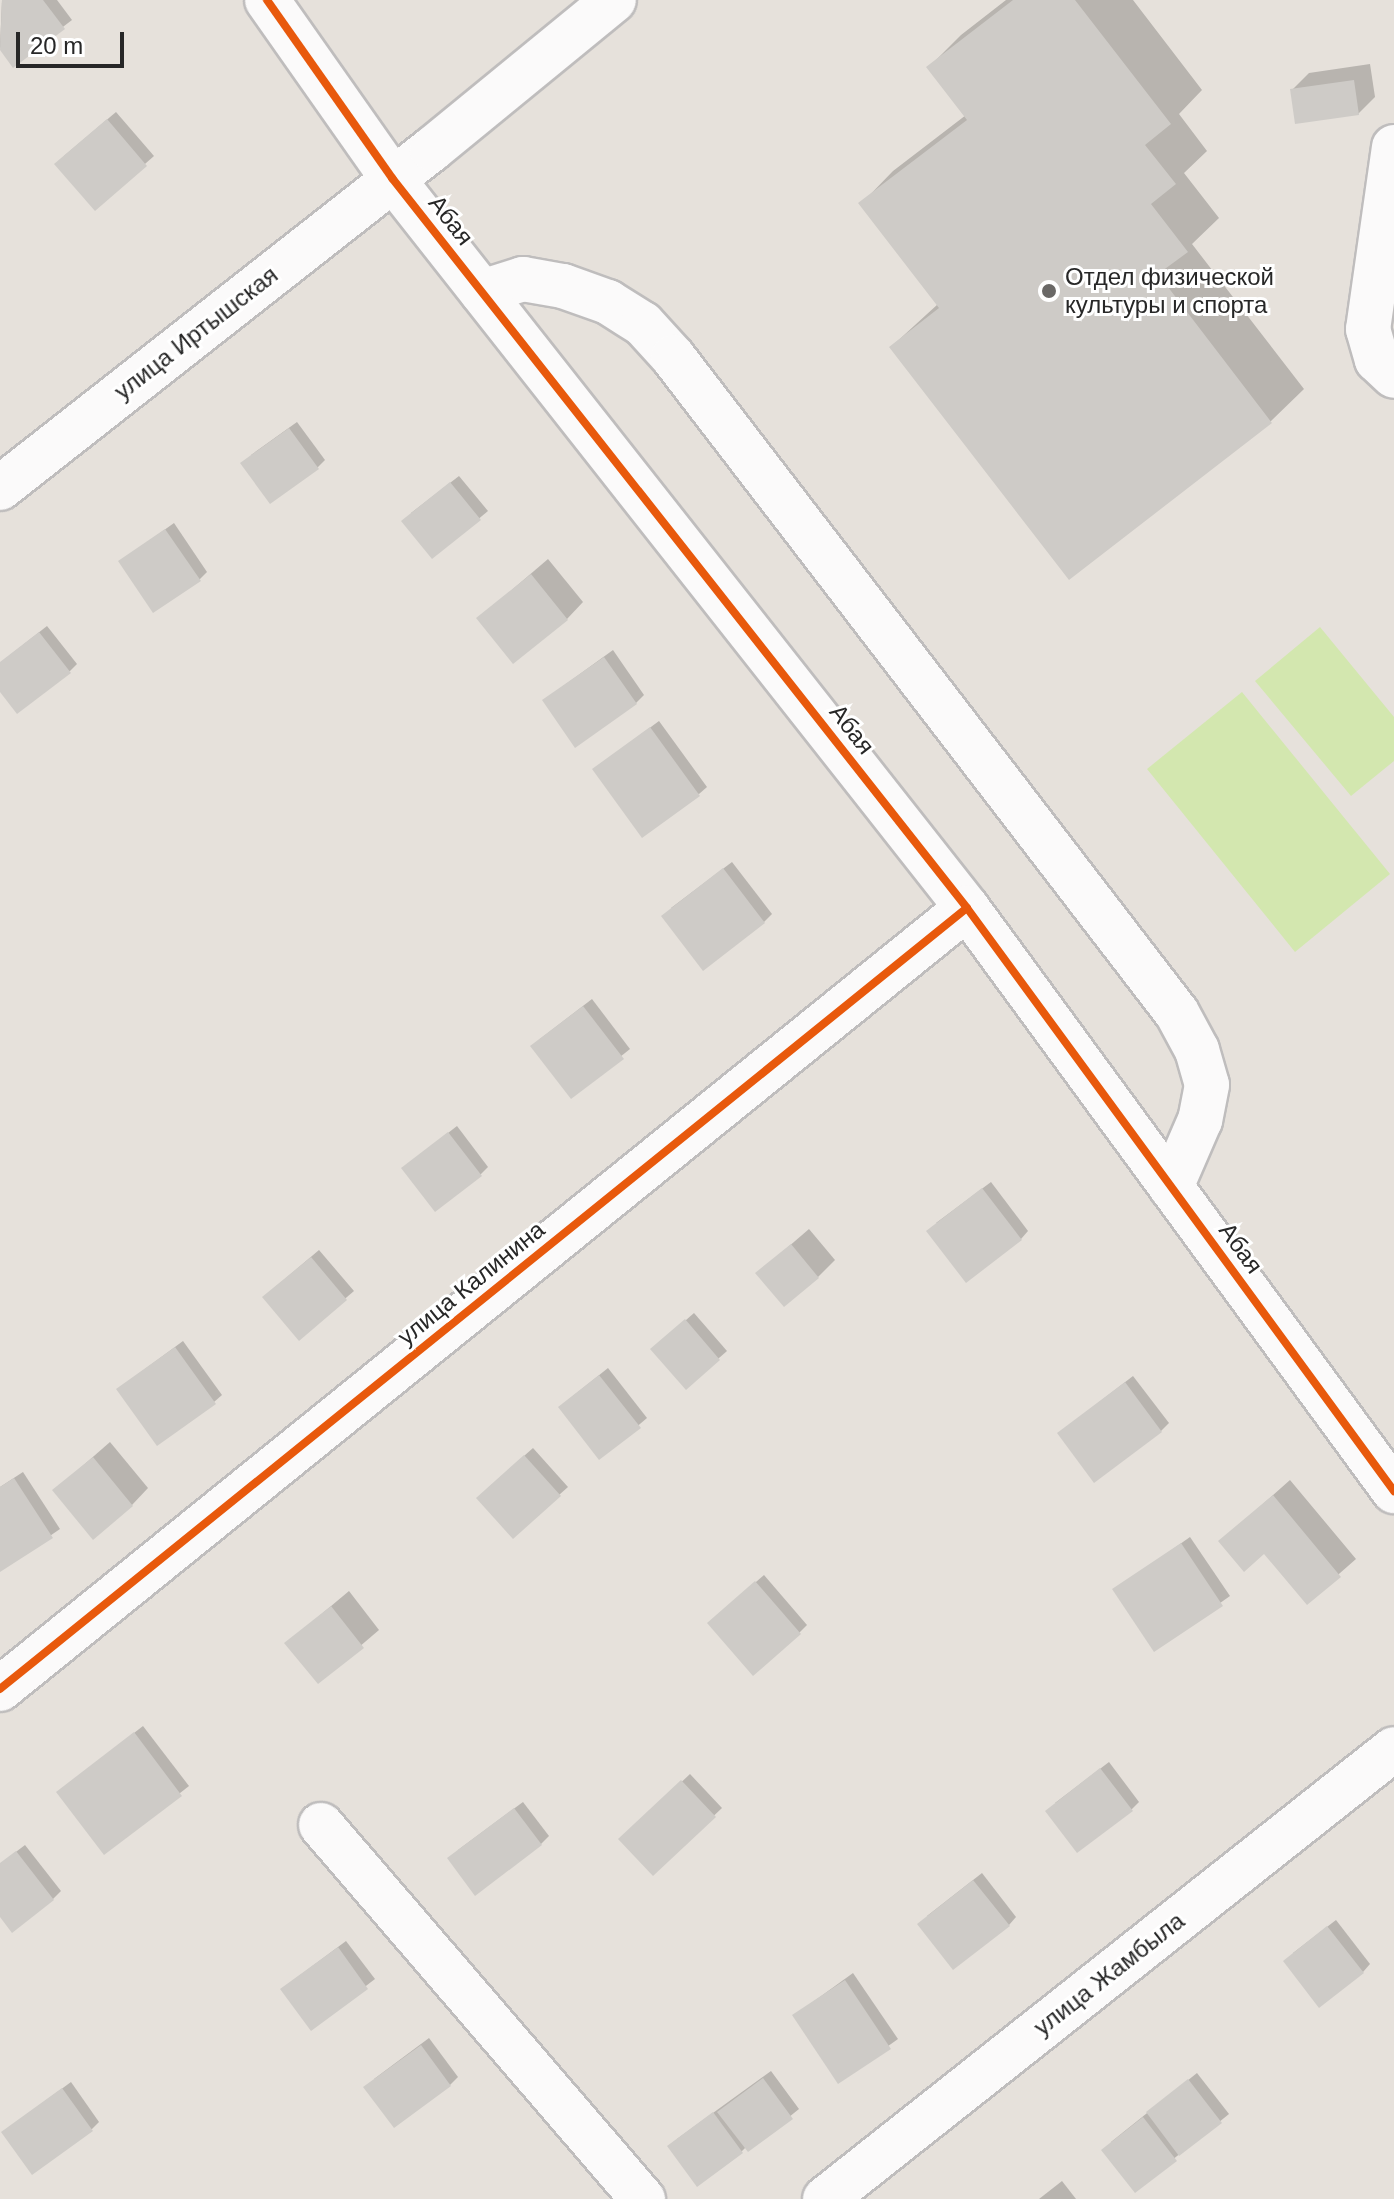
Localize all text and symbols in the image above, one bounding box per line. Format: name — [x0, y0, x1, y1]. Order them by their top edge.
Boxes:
scale bar — [20, 16, 128, 66]
text: 20 m — [30, 32, 83, 59]
street label: Абая — [423, 189, 479, 251]
street label: улица Иртышская — [108, 260, 284, 406]
place label: Отдел физической культуры и спорта — [1065, 263, 1274, 319]
marker: Отдел физической культуры и спорта — [1040, 282, 1058, 300]
street label: Абая — [824, 698, 880, 760]
street label: улица Калинина — [392, 1215, 550, 1351]
street label: Абая — [1213, 1217, 1269, 1279]
street label: улица Жамбыла — [1028, 1906, 1190, 2042]

